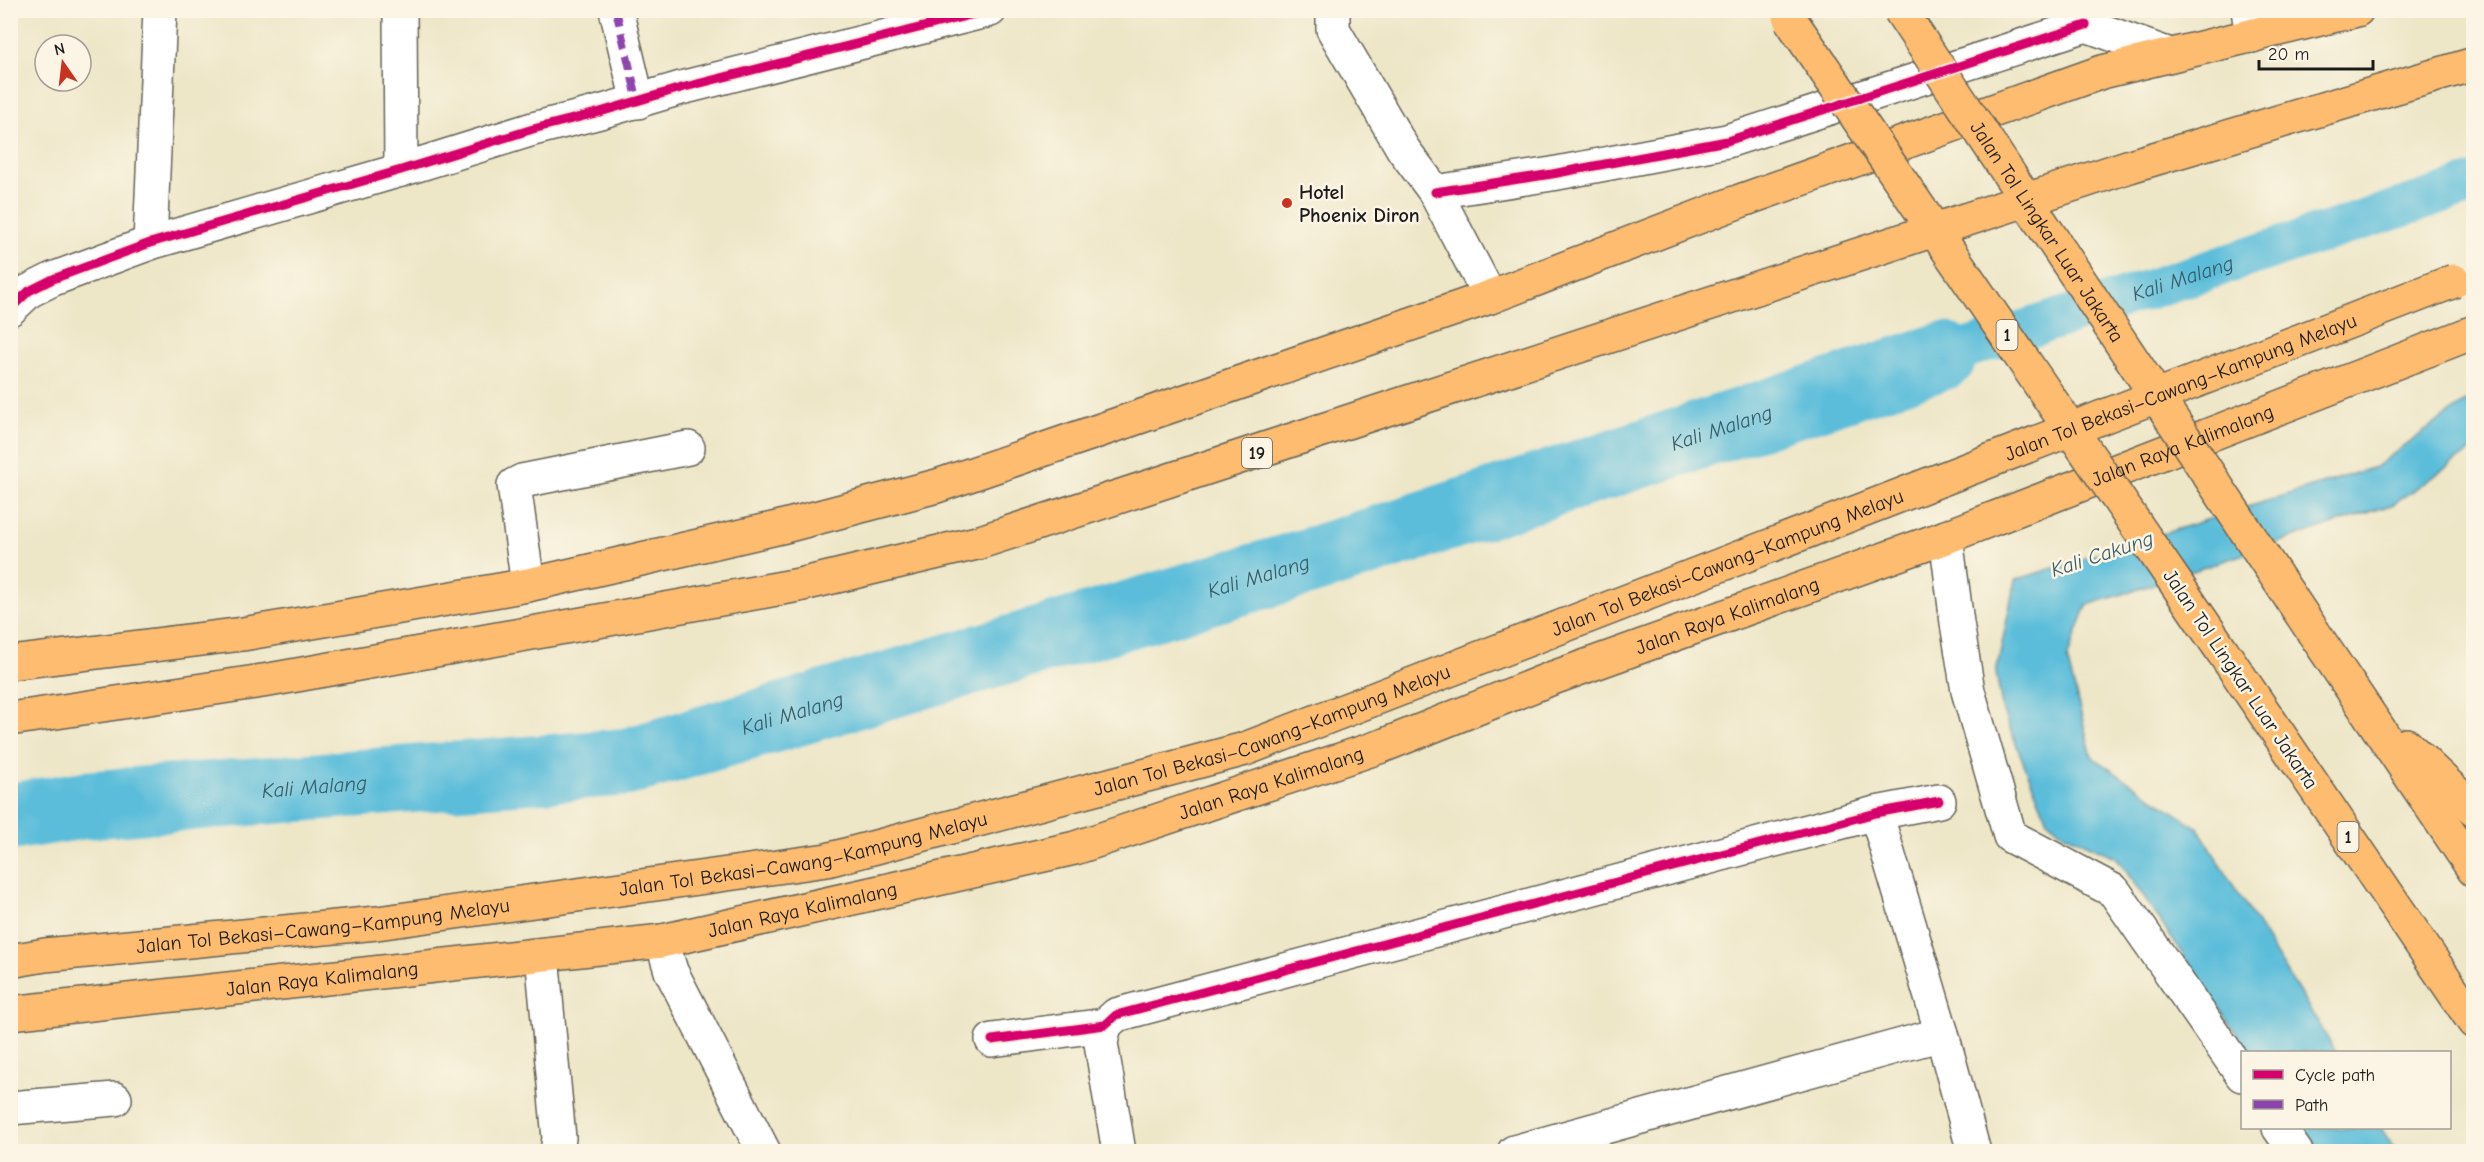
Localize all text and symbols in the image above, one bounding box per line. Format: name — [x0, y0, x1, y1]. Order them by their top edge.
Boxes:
north arrow — [33, 33, 93, 93]
scale bar — [2259, 33, 2373, 71]
text: N — [52, 39, 67, 59]
text: 20 m — [2268, 44, 2309, 65]
street label: Jalan Tol Lingkar Luar Jakarta — [1965, 117, 2128, 347]
place label: Hotel Phoenix Diron — [1299, 181, 1420, 227]
marker: Hotel Phoenix Diron — [1280, 196, 1294, 210]
water label: Kali Malang — [2129, 251, 2237, 306]
street label: Jalan Tol Bekasi–Cawang–Kampung Melayu — [2001, 309, 2360, 466]
road number: 1 — [1996, 320, 2018, 350]
water label: Kali Malang — [1668, 400, 1775, 456]
street label: Jalan Raya Kalimalang — [2088, 400, 2277, 491]
road number: 19 — [1242, 438, 1272, 468]
street label: Jalan Tol Bekasi–Cawang–Kampung Melayu — [1548, 484, 1907, 641]
water label: Kali Cakung — [2048, 526, 2156, 582]
water label: Kali Malang — [1205, 550, 1313, 603]
street label: Jalan Tol Lingkar Luar Jakarta — [2158, 565, 2323, 793]
street label: Jalan Raya Kalimalang — [1633, 572, 1822, 659]
street label: Jalan Tol Bekasi–Cawang–Kampung Melayu — [1091, 660, 1453, 801]
water label: Kali Malang — [738, 687, 846, 740]
street label: Jalan Raya Kalimalang — [1176, 742, 1367, 825]
water label: Kali Malang — [261, 771, 368, 803]
street label: Jalan Tol Bekasi–Cawang–Kampung Melayu — [617, 807, 990, 901]
road number: 1 — [2338, 822, 2358, 852]
street label: Jalan Raya Kalimalang — [706, 877, 899, 942]
street label: Jalan Tol Bekasi–Cawang–Kampung Melayu — [135, 894, 511, 958]
street label: Jalan Raya Kalimalang — [225, 957, 420, 1001]
legend — [2241, 1051, 2451, 1129]
text: Cycle path — [2295, 1065, 2375, 1086]
text: Path — [2295, 1095, 2328, 1116]

